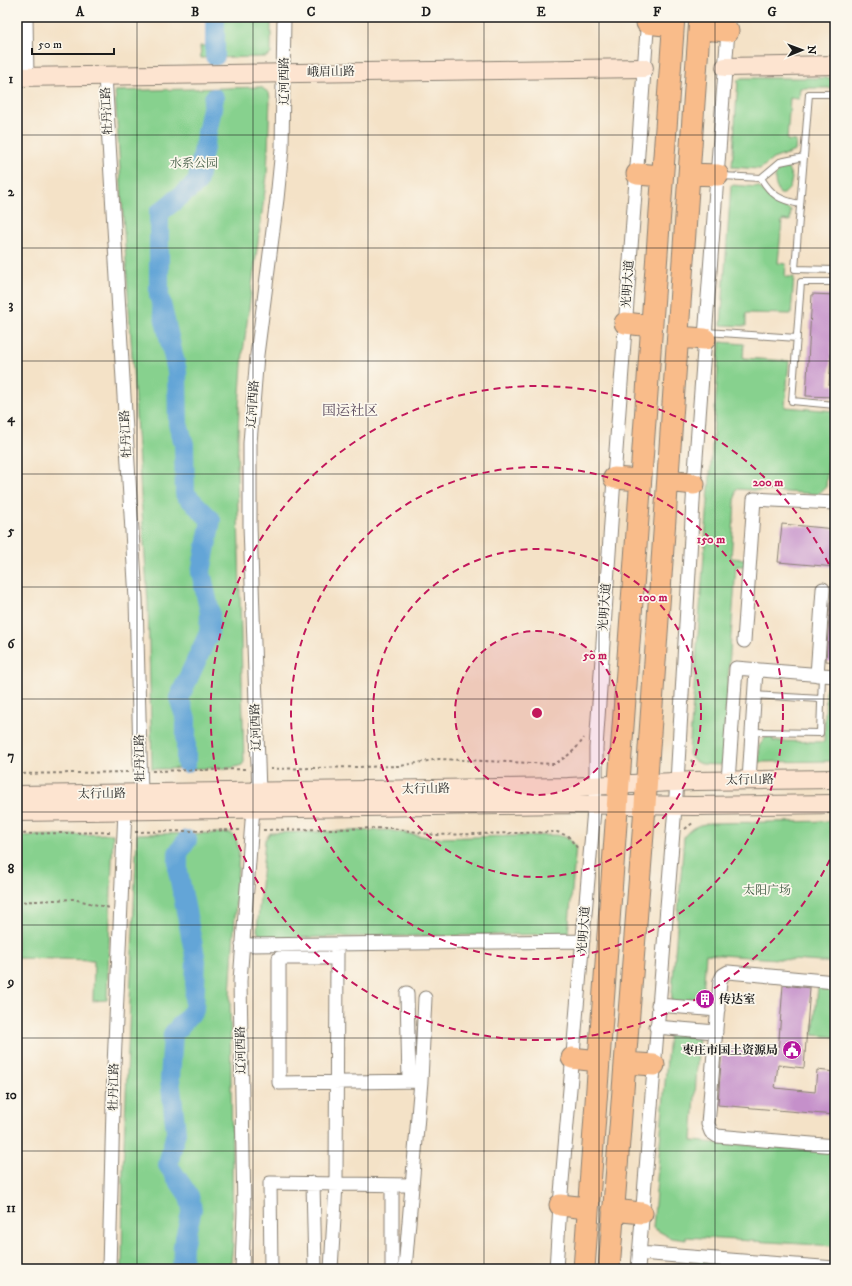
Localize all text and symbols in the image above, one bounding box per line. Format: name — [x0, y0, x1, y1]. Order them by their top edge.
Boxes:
text: A — [75, 4, 85, 20]
text: B — [191, 4, 199, 20]
text: C — [307, 4, 316, 20]
text: D — [421, 4, 431, 20]
text: E — [536, 4, 546, 20]
text: F — [653, 4, 662, 20]
text: G — [767, 4, 777, 20]
scale bar — [32, 30, 114, 56]
north arrow — [782, 30, 822, 70]
text: 50 m — [38, 37, 62, 52]
text: N — [804, 45, 818, 54]
street label: 辽河西路 — [277, 57, 292, 105]
street label: 峨眉山路 — [307, 64, 355, 80]
text: 1 — [9, 71, 14, 87]
street label: 牡丹江路 — [98, 87, 116, 135]
park label: 水系公园 — [170, 156, 218, 171]
text: 2 — [8, 184, 15, 200]
street label: 光明大道 — [619, 260, 637, 308]
text: 3 — [9, 297, 14, 313]
street label: 辽河西路 — [244, 380, 262, 428]
district label: 国运社区 — [322, 402, 378, 420]
text: 4 — [6, 410, 15, 427]
street label: 牡丹江路 — [117, 410, 135, 458]
text: 200 m — [753, 475, 783, 490]
text: 5 — [7, 523, 15, 539]
text: 150 m — [697, 532, 725, 547]
street label: 光明大道 — [596, 583, 614, 631]
text: 100 m — [639, 590, 667, 605]
text: 6 — [8, 636, 16, 652]
text: 50 m — [582, 648, 607, 663]
street label: 辽河西路 — [248, 703, 264, 751]
centre of rings — [530, 706, 544, 720]
street label: 牡丹江路 — [132, 734, 148, 782]
text: 7 — [8, 748, 15, 764]
street label: 太行山路 — [726, 772, 774, 788]
street label: 太行山路 — [402, 781, 450, 797]
street label: 太行山路 — [78, 786, 126, 802]
text: 8 — [8, 861, 15, 877]
park label: 太阳广场 — [743, 883, 791, 898]
street label: 光明大道 — [575, 906, 593, 954]
text: 9 — [7, 974, 14, 990]
building icon: 传达室 — [694, 988, 716, 1010]
place label: 传达室 — [719, 992, 755, 1007]
street label: 辽河西路 — [233, 1026, 249, 1074]
public building icon: 枣庄市国土资源局 — [781, 1039, 803, 1061]
place label: 枣庄市国土资源局 — [682, 1043, 778, 1058]
street label: 牡丹江路 — [106, 1063, 122, 1111]
text: 10 — [5, 1087, 17, 1103]
text: 11 — [6, 1200, 16, 1216]

